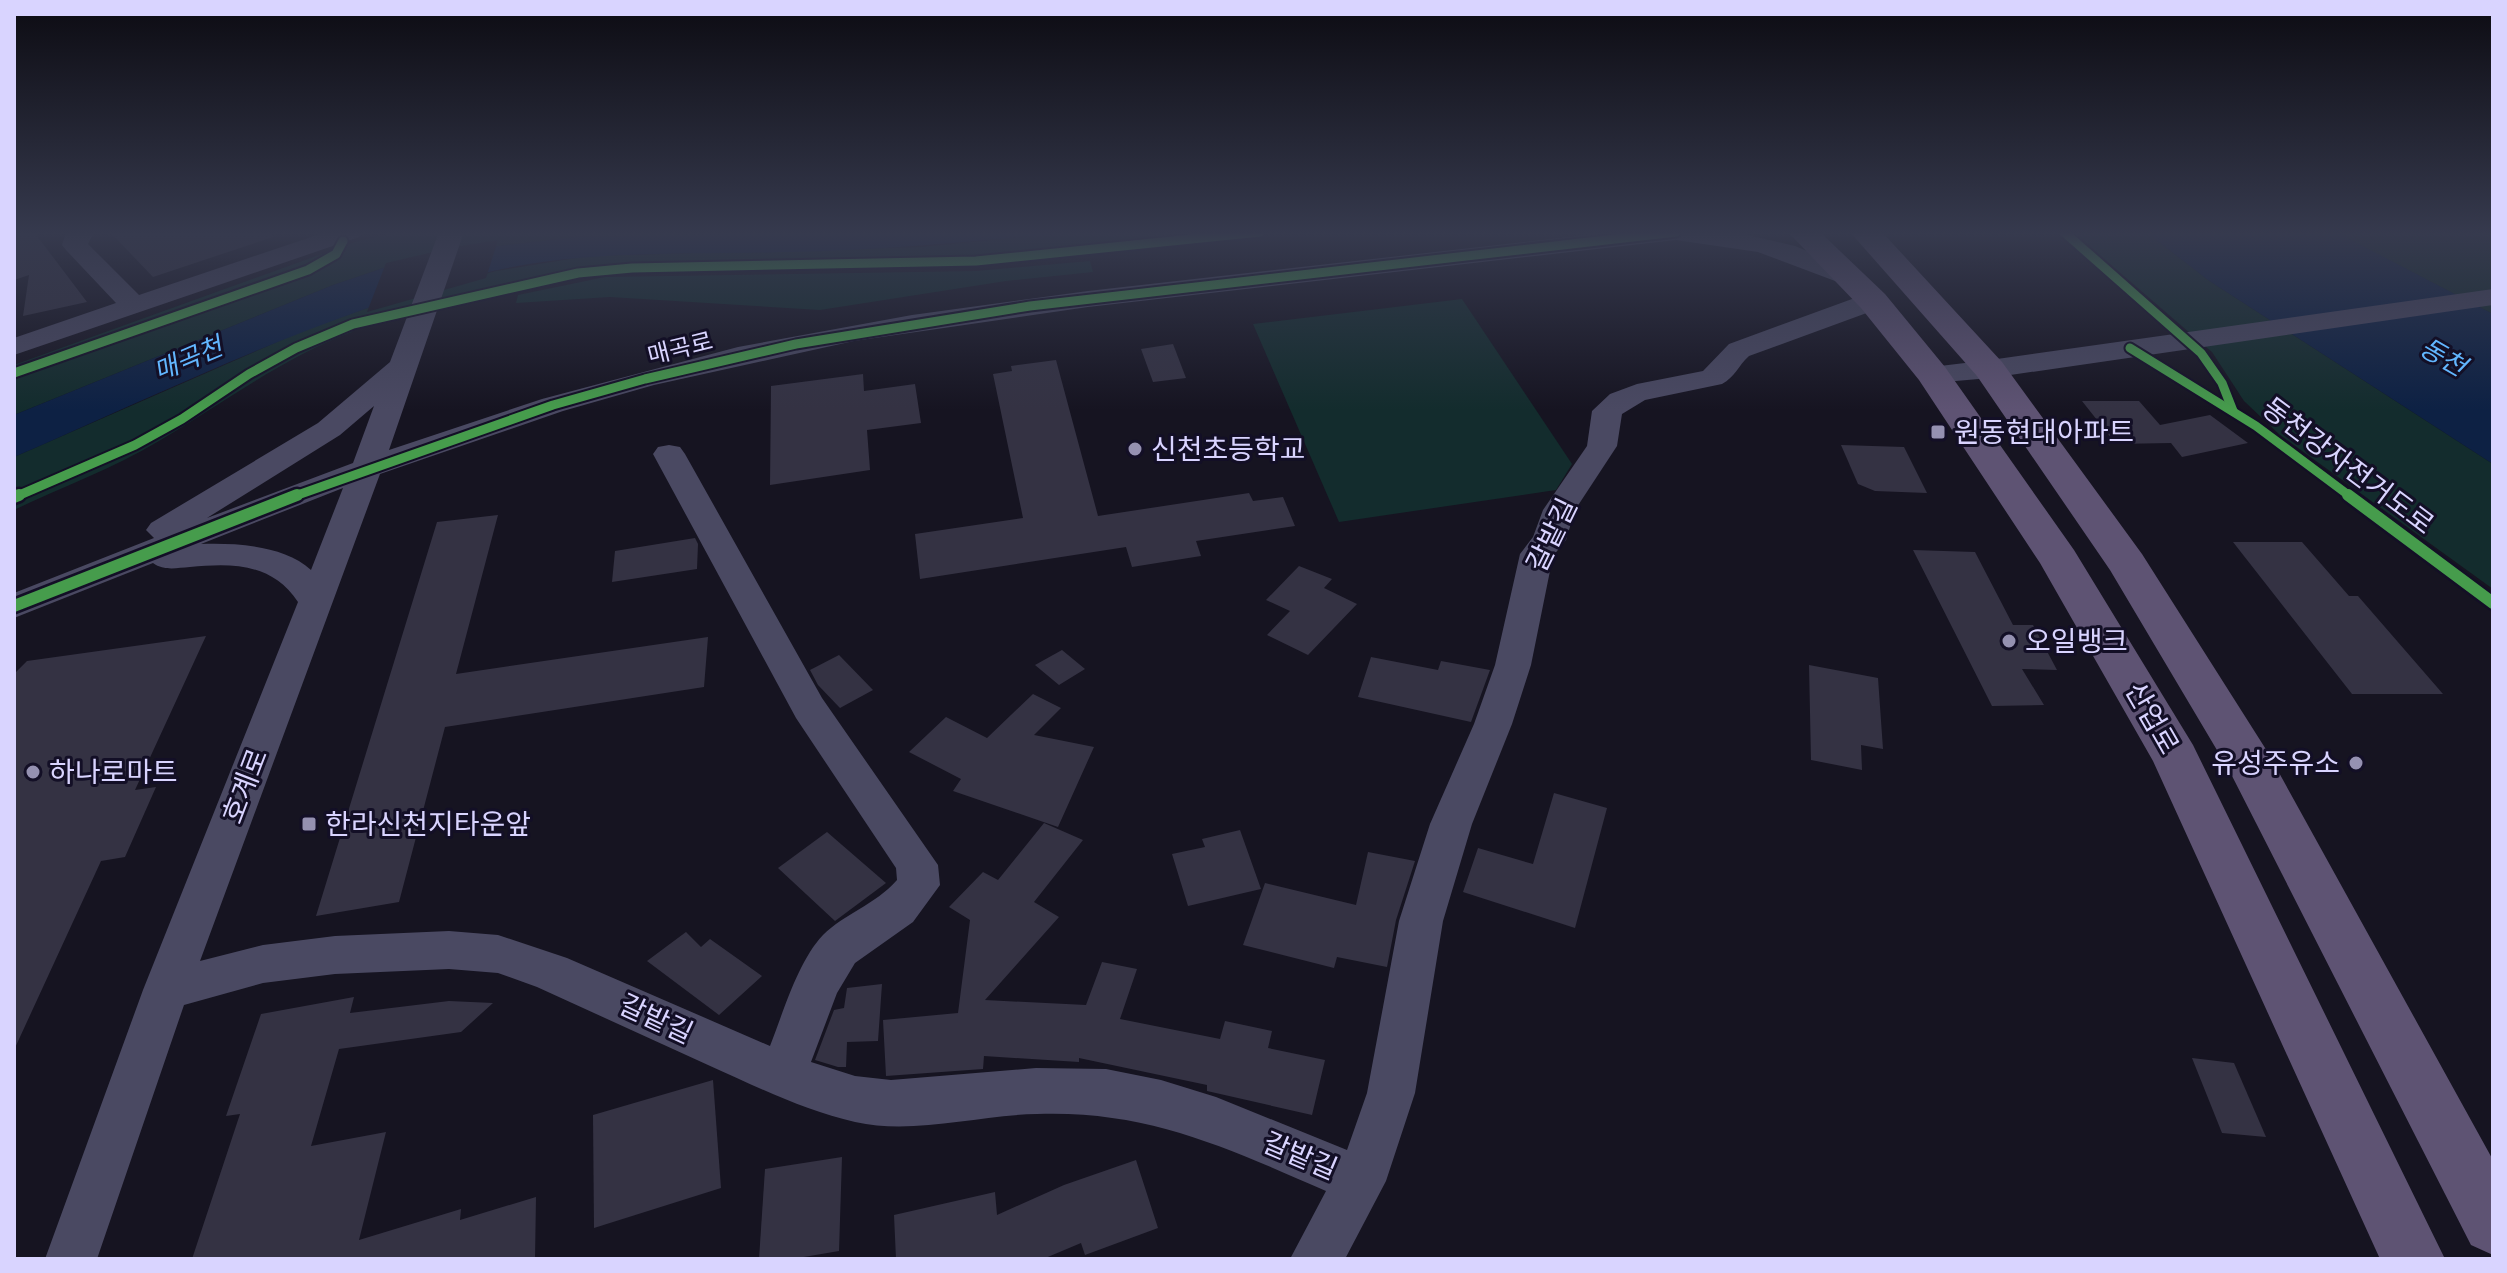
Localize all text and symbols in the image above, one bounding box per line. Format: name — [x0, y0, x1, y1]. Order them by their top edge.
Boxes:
street label: 매곡로 — [645, 327, 715, 369]
water label: 매곡천 — [149, 330, 230, 387]
water label: 동천 — [2415, 332, 2474, 383]
street label: 동천강자전거도로 — [2256, 392, 2440, 540]
place label: 원동현대아파트 — [1954, 417, 2134, 448]
marker: 원동현대아파트 — [1929, 423, 1947, 441]
place label: 신천초등학교 — [1151, 434, 1306, 465]
marker: 신천초등학교 — [1126, 440, 1144, 458]
street label: 갈밭길 — [1521, 493, 1583, 577]
place label: 오일뱅크 — [2025, 626, 2128, 657]
marker: 오일뱅크 — [2000, 632, 2018, 650]
street label: 산업로 — [2119, 677, 2185, 759]
street label: 호계로 — [217, 744, 273, 828]
place label: 유성주유소 — [2211, 748, 2340, 779]
marker: 유성주유소 — [2347, 754, 2365, 772]
place label: 하나로마트 — [49, 757, 178, 788]
marker: 하나로마트 — [24, 763, 42, 781]
place label: 한라신천지타운앞 — [325, 809, 531, 840]
marker: 한라신천지타운앞 — [300, 815, 318, 833]
street label: 갈밭길 — [614, 989, 698, 1049]
street label: 갈밭길 — [1258, 1127, 1342, 1185]

